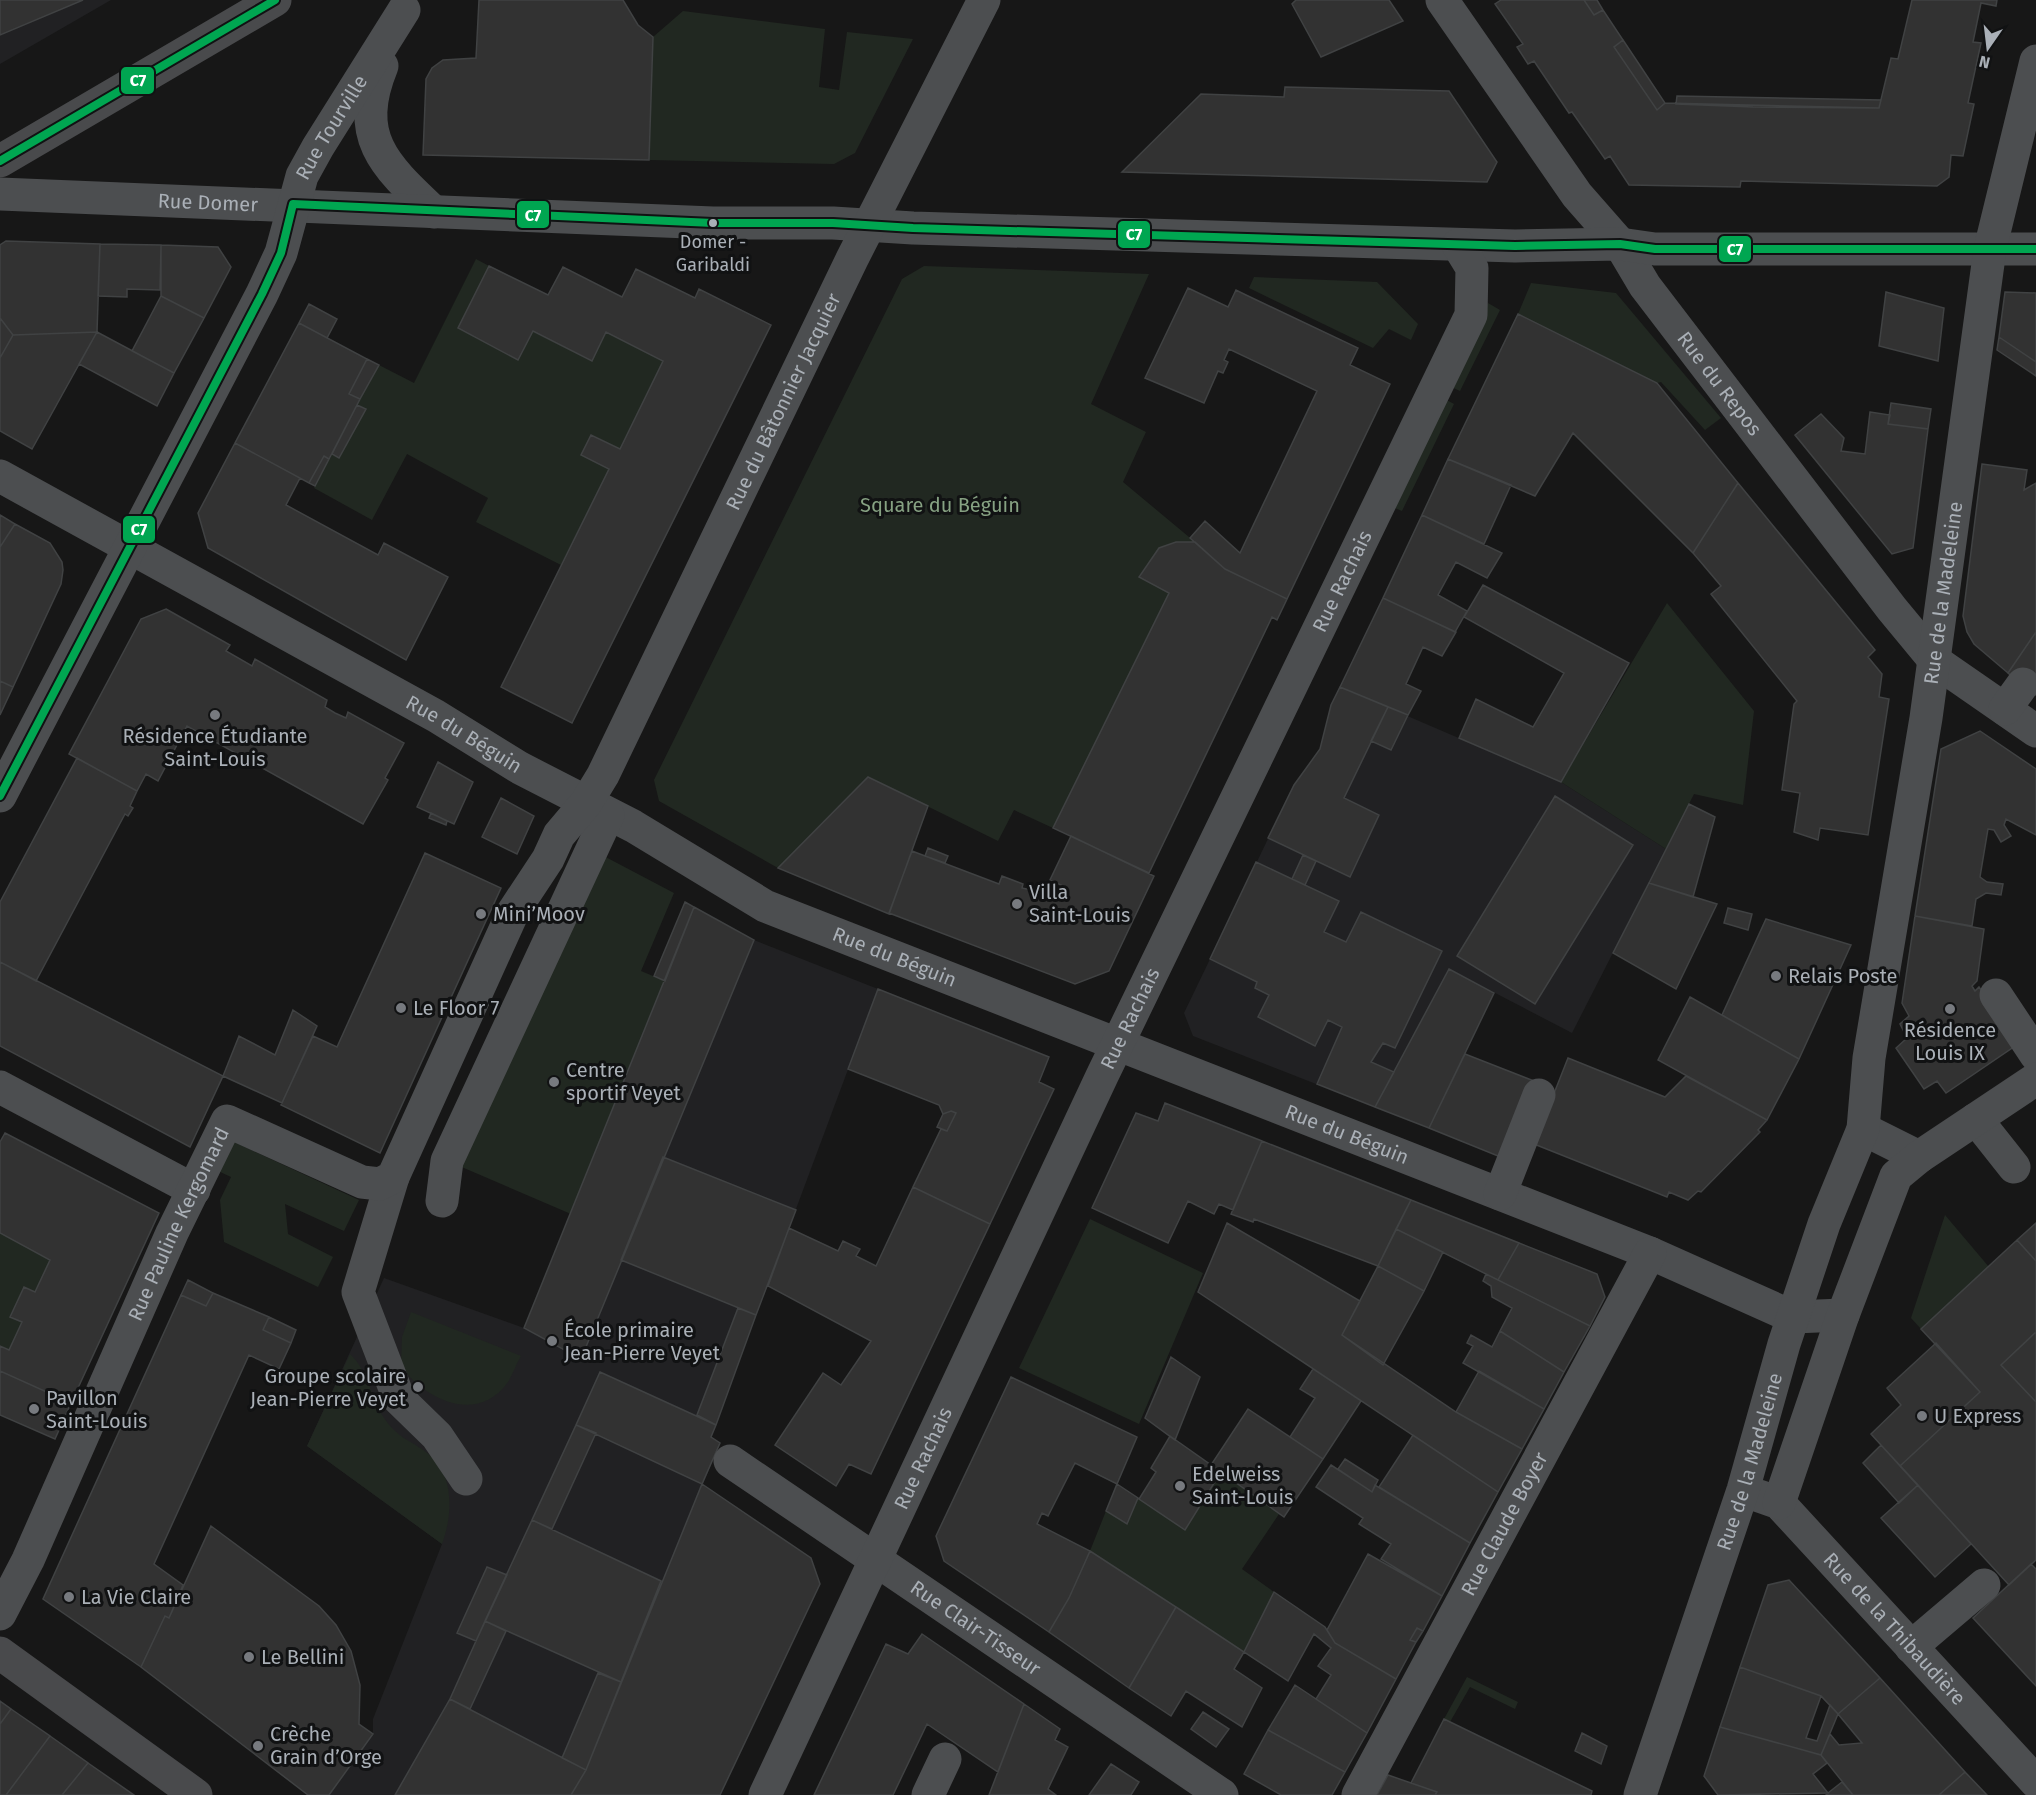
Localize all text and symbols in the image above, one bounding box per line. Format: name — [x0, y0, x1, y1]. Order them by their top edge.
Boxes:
north arrow — [1958, 18, 2018, 78]
text: N — [1977, 52, 1992, 73]
line badge: C7 — [120, 66, 155, 95]
text: C7 — [130, 71, 147, 90]
street label: Rue Tourville — [290, 71, 372, 184]
street label: Rue Domer — [157, 188, 259, 216]
line badge: C7 — [516, 200, 550, 229]
text: C7 — [525, 206, 542, 225]
marker: Domer - Garibaldi — [707, 217, 719, 229]
line badge: C7 — [1117, 220, 1151, 249]
text: C7 — [1126, 225, 1143, 244]
place label: Domer - Garibaldi — [676, 231, 750, 276]
line badge: C7 — [1718, 235, 1752, 263]
text: C7 — [1727, 240, 1744, 259]
street label: Rue du Bâtonnier Jacquier — [721, 289, 846, 514]
street label: Rue du Repos — [1672, 327, 1767, 440]
park label: Square du Béguin — [860, 493, 1020, 517]
street label: Rue de la Madeleine — [1919, 500, 1967, 686]
line badge: C7 — [122, 515, 156, 544]
text: C7 — [131, 520, 148, 539]
street label: Rue Rachais — [1307, 526, 1377, 636]
street label: Rue du Béguin — [402, 690, 526, 778]
marker: Résidence Étudiante Saint-Louis — [208, 708, 222, 722]
place label: Résidence Étudiante Saint-Louis — [123, 724, 307, 771]
place label: Villa Saint-Louis — [1029, 880, 1130, 927]
marker: Villa Saint-Louis — [1010, 897, 1024, 911]
place label: Mini’Moov — [493, 902, 585, 926]
marker: Mini’Moov — [474, 907, 488, 921]
street label: Rue du Béguin — [829, 922, 960, 992]
street label: Rue Rachais — [1095, 964, 1165, 1073]
place label: Relais Poste — [1788, 964, 1897, 988]
marker: Relais Poste — [1769, 969, 1783, 983]
place label: Le Floor 7 — [413, 996, 499, 1020]
marker: Le Floor 7 — [394, 1001, 408, 1015]
marker: Résidence Louis IX — [1943, 1002, 1957, 1016]
place label: Résidence Louis IX — [1904, 1018, 1996, 1065]
place label: Centre sportif Veyet — [566, 1058, 682, 1105]
marker: Centre sportif Veyet — [547, 1075, 561, 1089]
street label: Rue du Béguin — [1282, 1099, 1412, 1169]
street label: Rue Pauline Kergomard — [123, 1123, 234, 1325]
place label: École primaire Jean-Pierre Veyet — [564, 1318, 721, 1365]
marker: École primaire Jean-Pierre Veyet — [545, 1334, 559, 1348]
place label: Groupe scolaire Jean-Pierre Veyet — [250, 1364, 407, 1411]
street label: Rue de la Madeleine — [1711, 1370, 1787, 1554]
marker: Groupe scolaire Jean-Pierre Veyet — [411, 1380, 425, 1394]
place label: Pavillon Saint-Louis — [46, 1386, 147, 1433]
marker: Pavillon Saint-Louis — [27, 1402, 41, 1416]
street label: Rue Rachais — [889, 1403, 957, 1513]
place label: U Express — [1934, 1404, 2021, 1428]
marker: U Express — [1915, 1409, 1929, 1423]
street label: Rue Claude Boyer — [1456, 1448, 1553, 1600]
place label: Edelweiss Saint-Louis — [1192, 1462, 1293, 1509]
marker: Edelweiss Saint-Louis — [1173, 1479, 1187, 1493]
street label: Rue de la Thibaudière — [1819, 1547, 1971, 1710]
street label: Rue Clair-Tisseur — [906, 1575, 1046, 1681]
place label: La Vie Claire — [81, 1585, 191, 1609]
marker: La Vie Claire — [62, 1590, 76, 1604]
place label: Le Bellini — [261, 1645, 344, 1669]
marker: Le Bellini — [242, 1650, 256, 1664]
place label: Crèche Grain d’Orge — [270, 1722, 382, 1769]
marker: Crèche Grain d’Orge — [251, 1739, 265, 1753]

